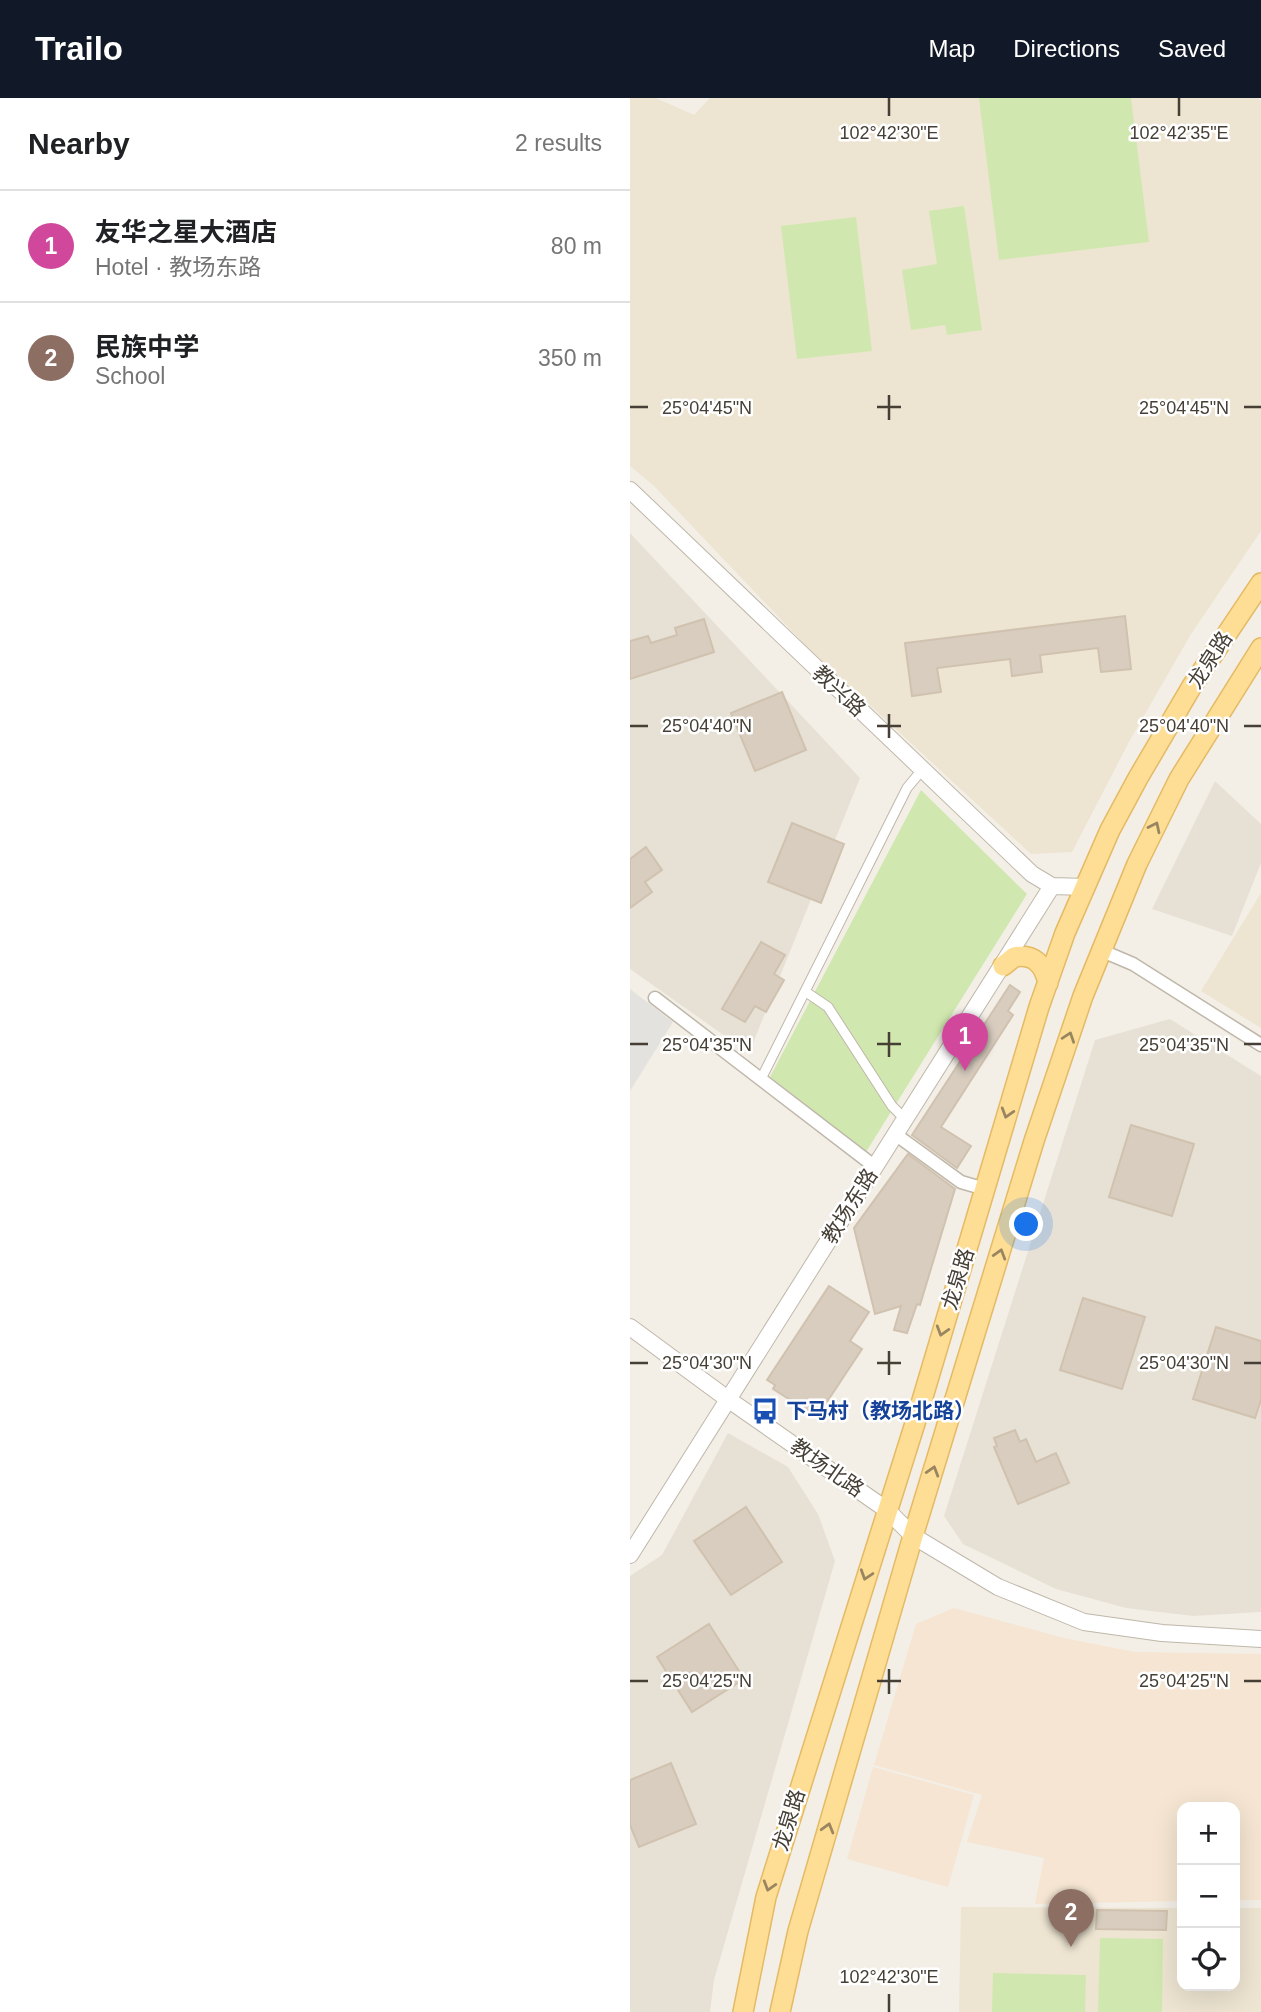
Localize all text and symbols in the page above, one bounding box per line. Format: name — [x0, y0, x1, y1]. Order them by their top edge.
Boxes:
text: Trailo — [35, 30, 123, 67]
text: Map — [929, 35, 975, 62]
text: Directions — [1013, 35, 1120, 62]
text: Saved — [1158, 35, 1226, 62]
text: 102°42'30"E — [839, 123, 939, 143]
text: 102°42'35"E — [1129, 123, 1229, 143]
text: Nearby — [28, 127, 130, 160]
text: 2 results — [515, 130, 602, 156]
text: 友华之星大酒店 — [95, 217, 277, 247]
text: 1 — [45, 233, 57, 259]
text: 80 m — [551, 233, 602, 259]
text: Hotel · 教场东路 — [95, 254, 261, 280]
text: 民族中学 — [95, 332, 199, 362]
text: 2 — [45, 345, 57, 371]
text: 350 m — [538, 345, 602, 371]
text: School — [95, 363, 165, 389]
text: 25°04'45"N — [662, 398, 752, 418]
text: 25°04'45"N — [1139, 398, 1229, 418]
street label: 龙泉路 — [1183, 627, 1236, 692]
street label: 教兴路 — [808, 661, 870, 721]
text: 25°04'40"N — [662, 716, 752, 736]
text: 25°04'40"N — [1139, 716, 1229, 736]
one-way arrow — [1147, 822, 1161, 834]
pin: 1 — [942, 1013, 988, 1071]
one-way arrow — [1061, 1031, 1075, 1044]
text: 25°04'35"N — [662, 1035, 752, 1055]
text: 25°04'35"N — [1139, 1035, 1229, 1055]
one-way arrow — [1001, 1107, 1016, 1119]
street label: 教场东路 — [818, 1164, 882, 1247]
your location — [1009, 1207, 1043, 1241]
street label: 龙泉路 — [937, 1245, 978, 1312]
one-way arrow — [991, 1248, 1006, 1260]
one-way arrow — [936, 1325, 951, 1337]
text: 25°04'30"N — [662, 1353, 752, 1373]
text: 25°04'30"N — [1139, 1353, 1229, 1373]
bus stop icon: 下马村（教场北路） — [750, 1396, 780, 1426]
place label: 下马村（教场北路） — [786, 1399, 975, 1422]
street label: 教场北路 — [786, 1434, 868, 1501]
one-way arrow — [925, 1465, 940, 1477]
one-way arrow — [860, 1569, 875, 1581]
text: 25°04'25"N — [662, 1671, 752, 1691]
text: 25°04'25"N — [1139, 1671, 1229, 1691]
street label: 龙泉路 — [768, 1786, 809, 1853]
map controls — [1177, 1802, 1240, 1991]
button: + — [1177, 1802, 1240, 1865]
one-way arrow — [819, 1822, 834, 1834]
button: − — [1177, 1865, 1240, 1928]
one-way arrow — [763, 1880, 778, 1892]
pin: 2 — [1048, 1889, 1094, 1947]
button: locate — [1177, 1928, 1240, 1991]
text: 102°42'30"E — [839, 1967, 939, 1987]

